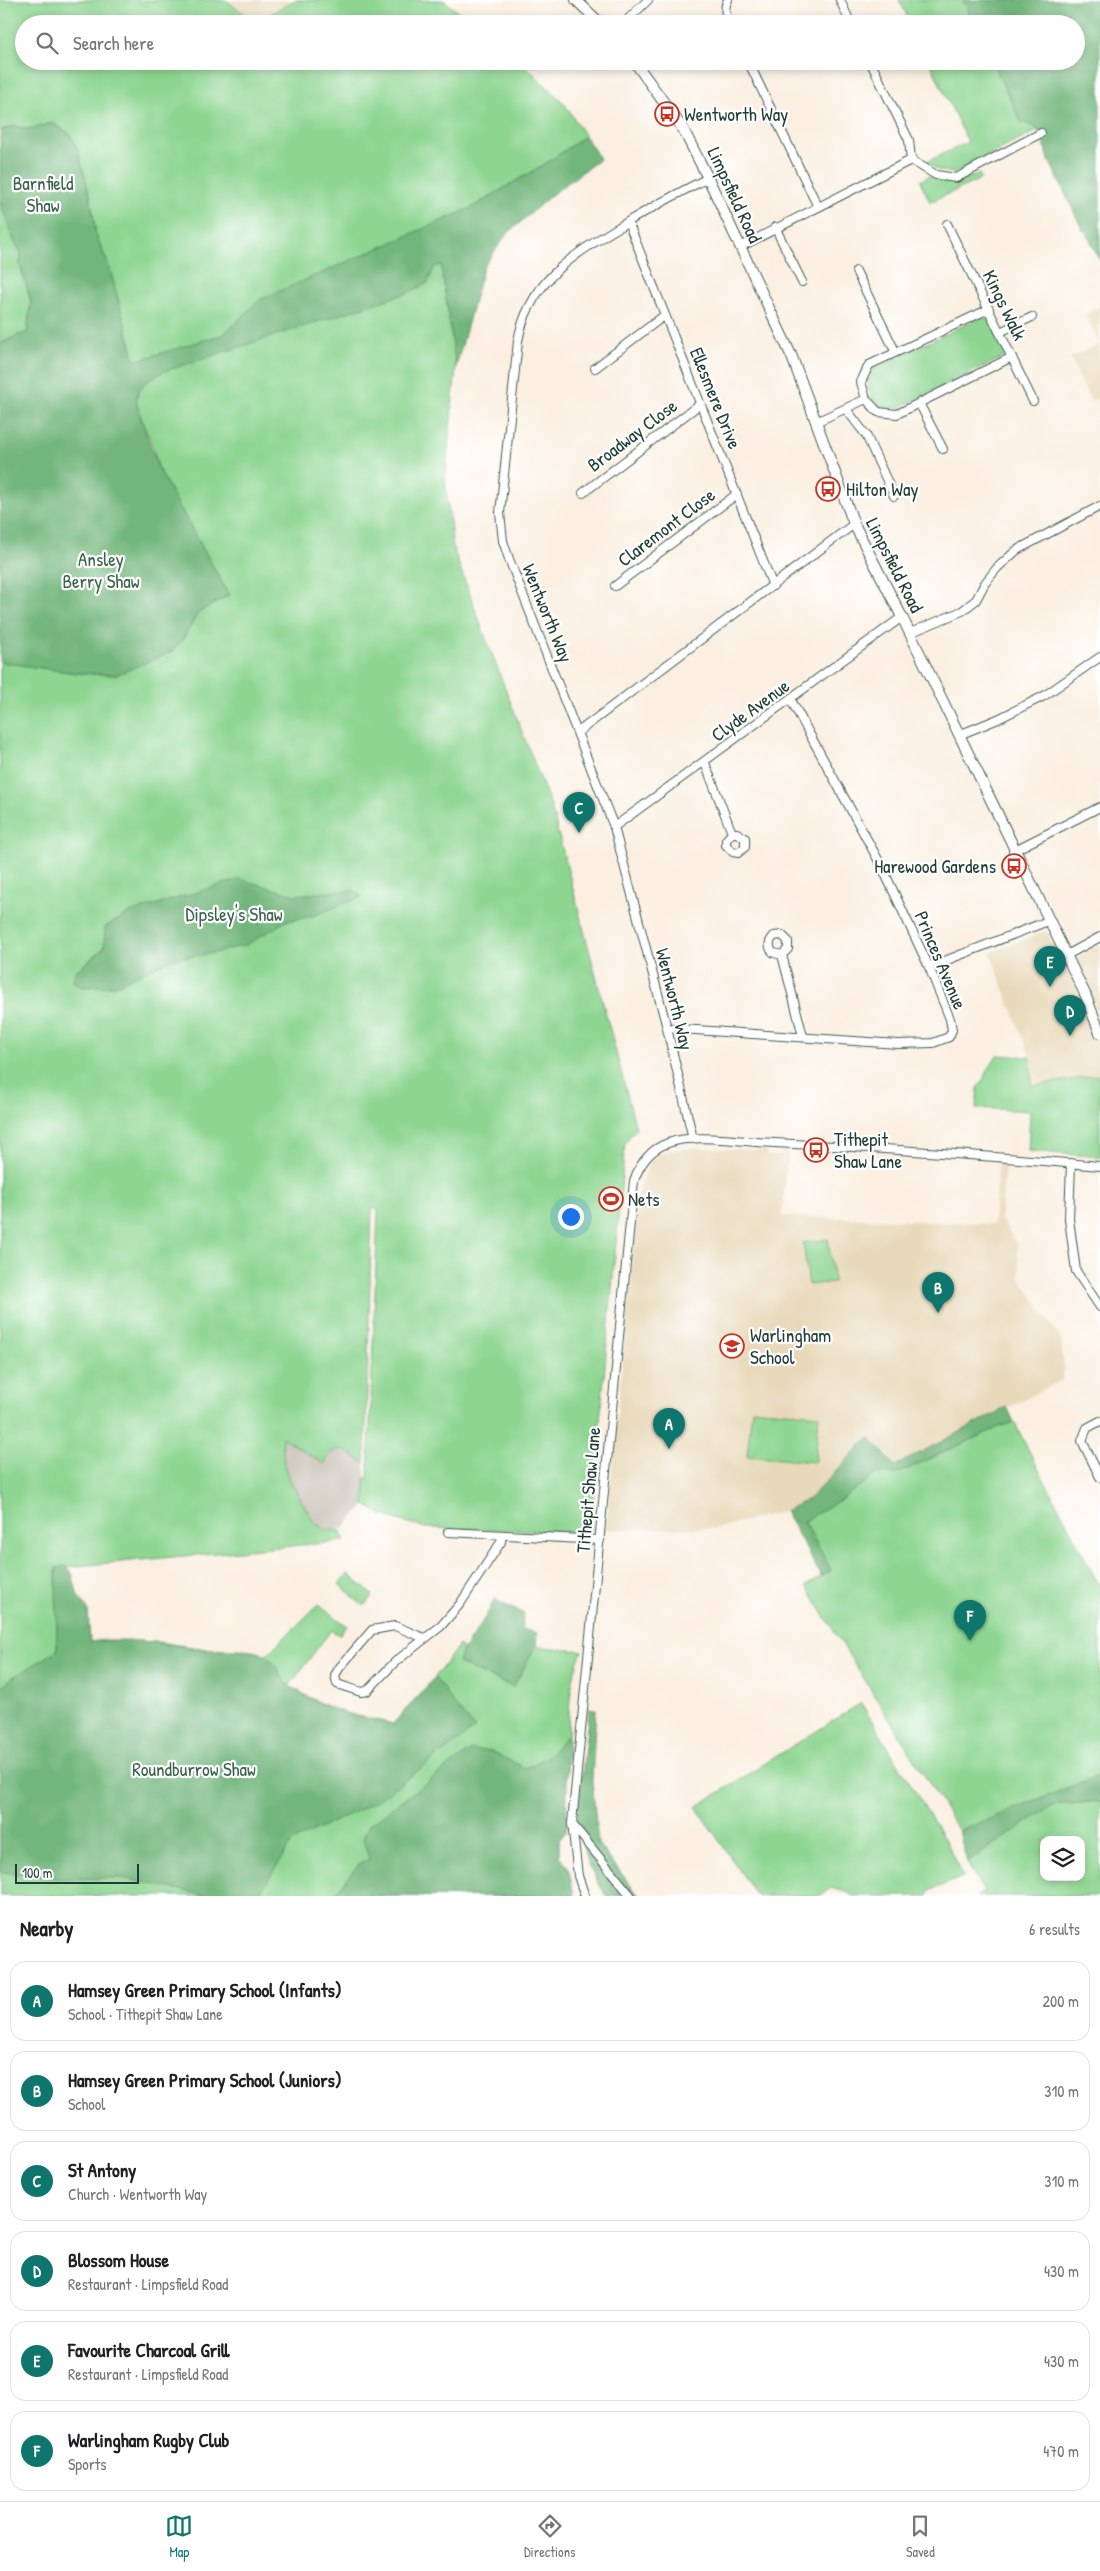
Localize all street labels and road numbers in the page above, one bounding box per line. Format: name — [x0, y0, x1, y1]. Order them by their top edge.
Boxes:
street label: Limpsfield Road — [701, 143, 769, 248]
street label: Kings Walk — [977, 266, 1033, 345]
street label: Ellesmere Drive — [684, 344, 748, 453]
street label: Broadway Close — [582, 392, 683, 477]
street label: Claremont Close — [612, 481, 720, 572]
street label: Limpsfield Road — [860, 513, 930, 617]
street label: Wentworth Way — [516, 560, 580, 666]
street label: Clyde Avenue — [706, 672, 795, 747]
street label: Princes Avenue — [909, 907, 973, 1013]
street label: Wentworth Way — [650, 945, 700, 1053]
street label: Tithepit Shaw Lane — [570, 1425, 607, 1554]

